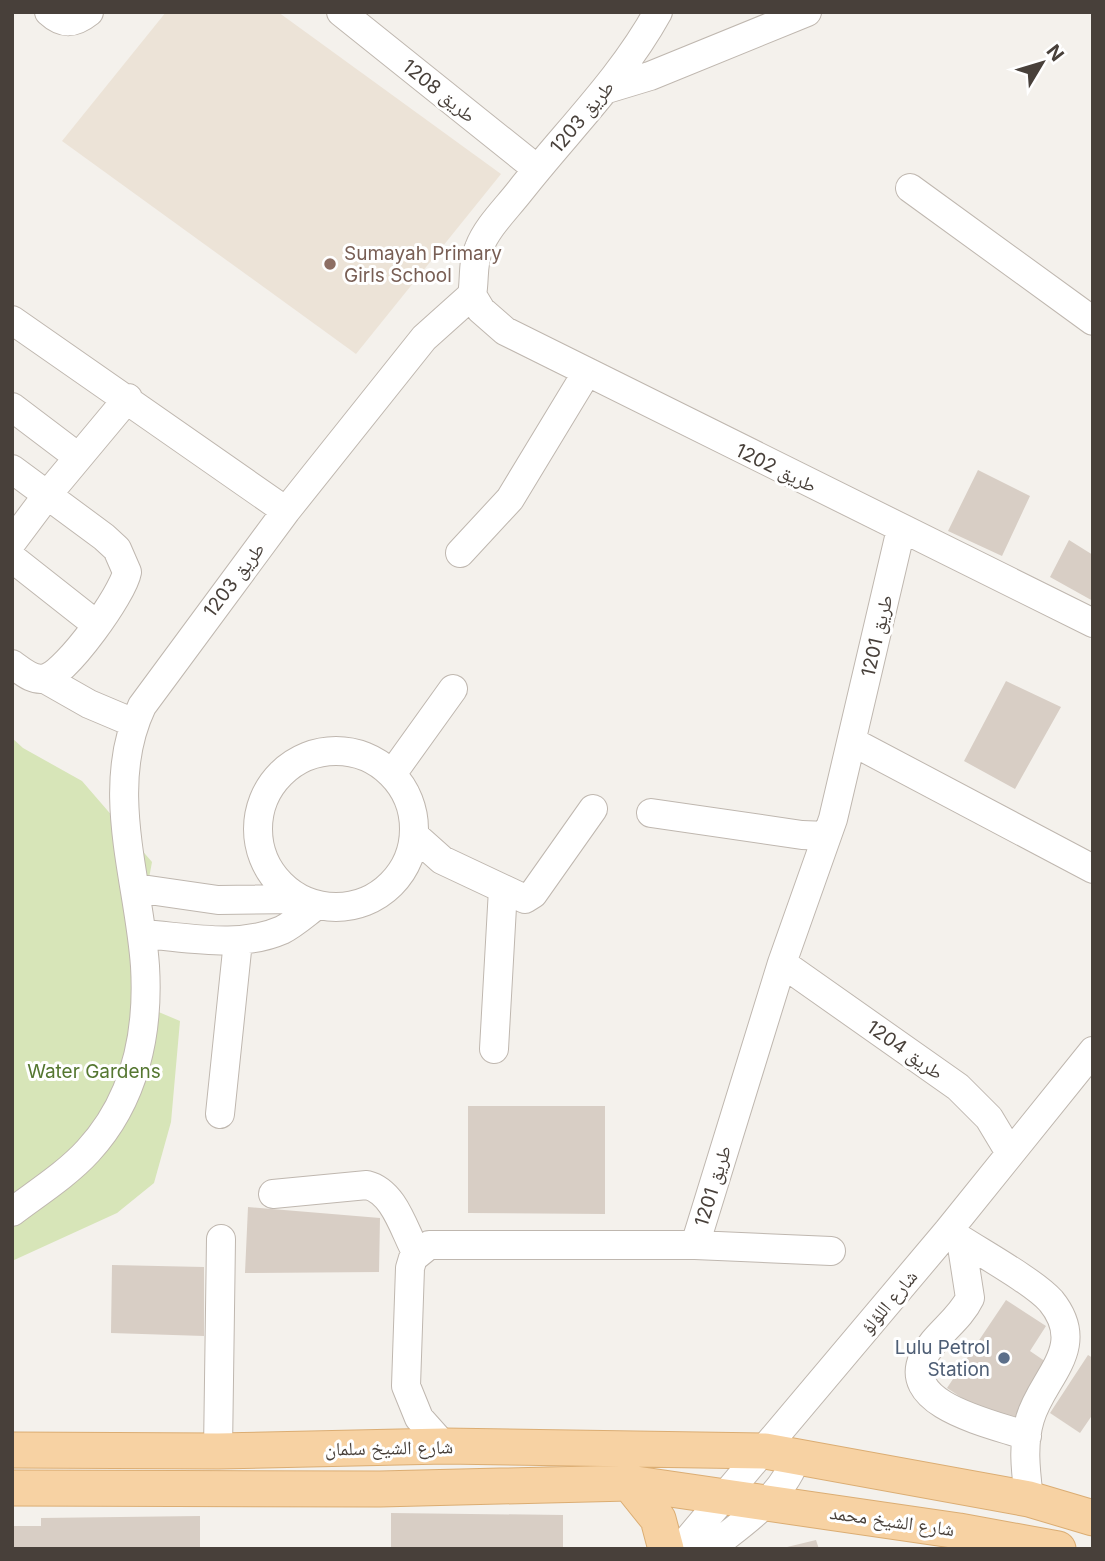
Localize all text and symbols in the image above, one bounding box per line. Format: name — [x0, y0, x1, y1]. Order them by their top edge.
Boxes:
north arrow — [1007, 28, 1077, 98]
text: N — [1041, 40, 1069, 66]
street label: طريق 1208 — [398, 55, 480, 127]
street label: طريق 1203 — [545, 76, 619, 158]
place label: Sumayah Primary Girls School — [344, 242, 502, 287]
marker: Sumayah Primary Girls School — [322, 256, 338, 272]
street label: طريق 1202 — [732, 439, 820, 497]
street label: طريق 1203 — [199, 538, 269, 622]
street label: طريق 1201 — [856, 593, 898, 679]
street label: طريق 1204 — [862, 1015, 948, 1085]
park label: Water Gardens — [27, 1060, 161, 1083]
street label: طريق 1201 — [690, 1143, 736, 1229]
street label: شارع اللؤلؤ — [856, 1265, 922, 1339]
place label: Lulu Petrol Station — [895, 1336, 990, 1381]
marker: Lulu Petrol Station — [996, 1350, 1012, 1366]
street label: شارع الشيخ سلمان — [325, 1435, 453, 1462]
street label: شارع الشيخ محمد — [828, 1501, 956, 1542]

